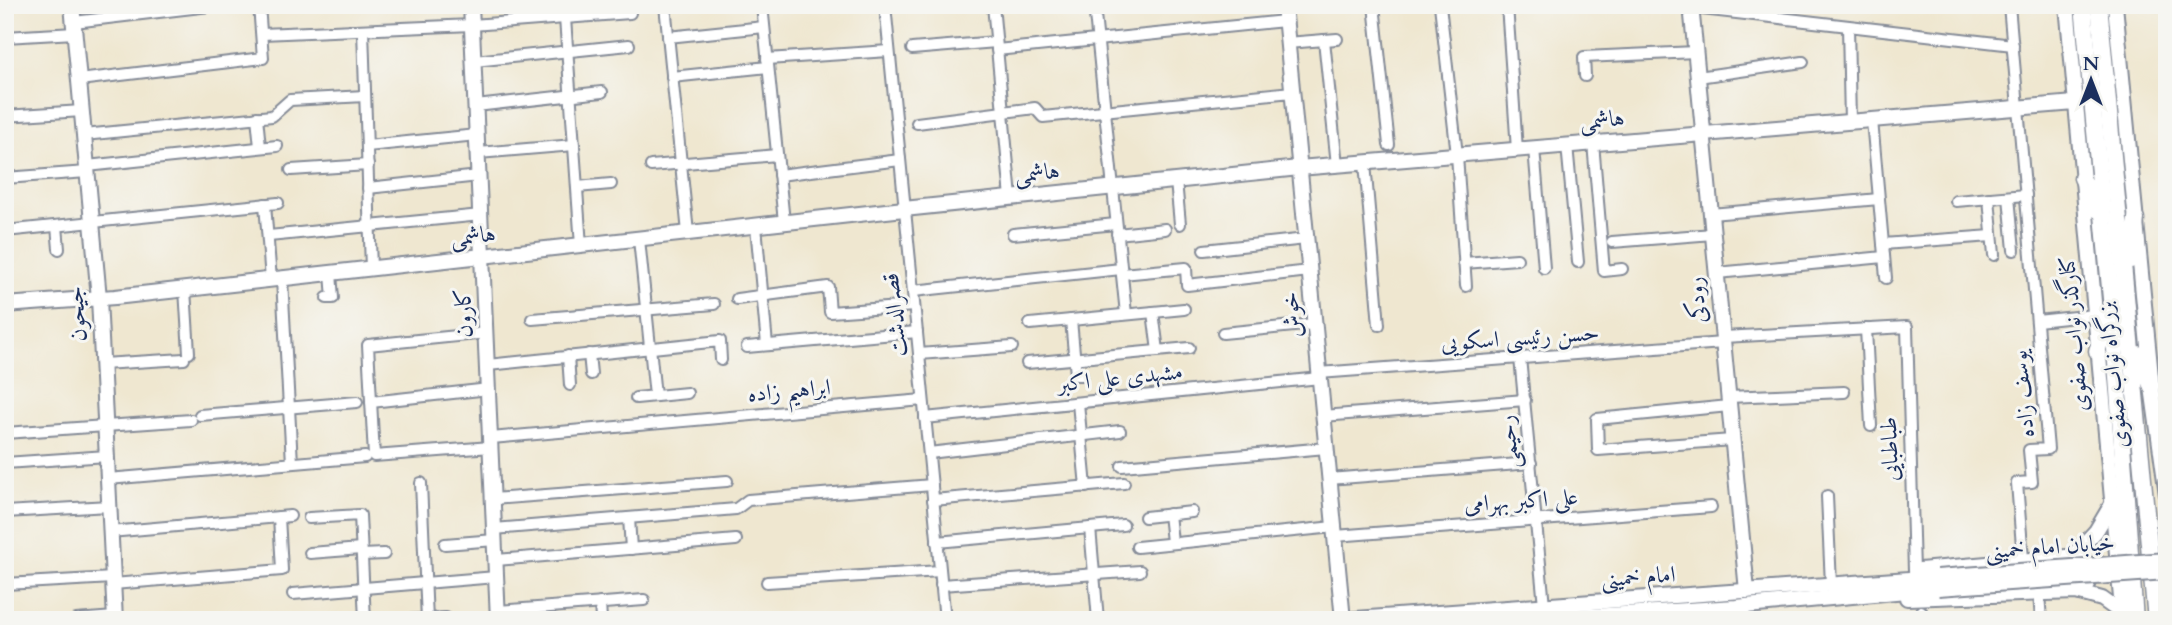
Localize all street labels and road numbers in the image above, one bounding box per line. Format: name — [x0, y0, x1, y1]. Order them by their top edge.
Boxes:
street label: هاشمی — [1578, 102, 1626, 137]
street label: هاشمی — [1013, 155, 1061, 190]
street label: هاشمی — [449, 218, 497, 253]
street label: کنارگذر نواب صفوی — [2050, 255, 2096, 413]
street label: قصرالدشت — [875, 272, 914, 358]
street label: رودکی — [1679, 275, 1714, 325]
street label: جیحون — [59, 285, 94, 343]
street label: کارون — [447, 288, 480, 338]
street label: خوش — [1274, 291, 1309, 339]
street label: بزرگراه نواب صفوی — [2089, 300, 2136, 450]
street label: حسن رئیسی اسکویی — [1440, 316, 1600, 359]
street label: یوسف زاده — [2003, 347, 2042, 439]
street label: مشهدی علی اکبر — [1054, 355, 1185, 402]
street label: ابراهیم زاده — [746, 371, 833, 417]
street label: رحیمی — [1490, 413, 1527, 470]
street label: طباطبایی — [1873, 416, 1906, 482]
street label: علی اکبر بهرامی — [1463, 481, 1579, 522]
street label: خیابان امام خمینی — [1984, 527, 2116, 570]
street label: امام خمینی — [1600, 558, 1677, 599]

